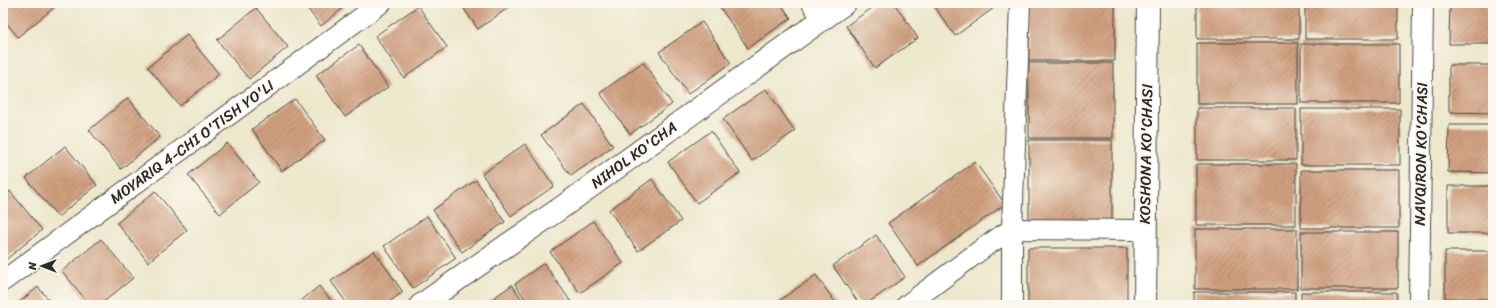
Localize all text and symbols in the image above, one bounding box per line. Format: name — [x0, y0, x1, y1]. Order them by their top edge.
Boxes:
street label: MOYARIQ 4-CHI O'TISH YO'LI — [104, 73, 280, 211]
street label: NAVQIRON KO'CHASI — [1407, 82, 1435, 226]
street label: KOSHONA KO'CHASI — [1132, 83, 1160, 224]
street label: NIHOL KO'CHA — [585, 115, 683, 195]
north arrow — [22, 246, 62, 286]
text: N — [23, 262, 42, 271]

